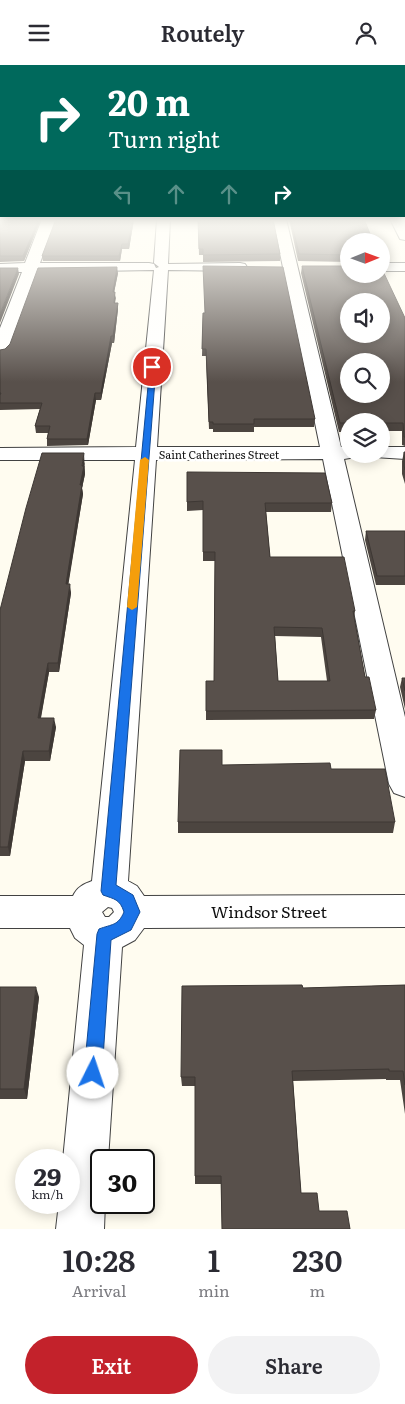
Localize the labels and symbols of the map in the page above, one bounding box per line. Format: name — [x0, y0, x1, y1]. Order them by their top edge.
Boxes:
north arrow — [340, 233, 390, 283]
pin — [131, 346, 173, 388]
street label: Saint Catherines Street — [159, 446, 280, 462]
street label: Windsor Street — [211, 899, 327, 923]
position arrow — [66, 1046, 118, 1098]
speed limit sign: 30 — [90, 1149, 155, 1214]

